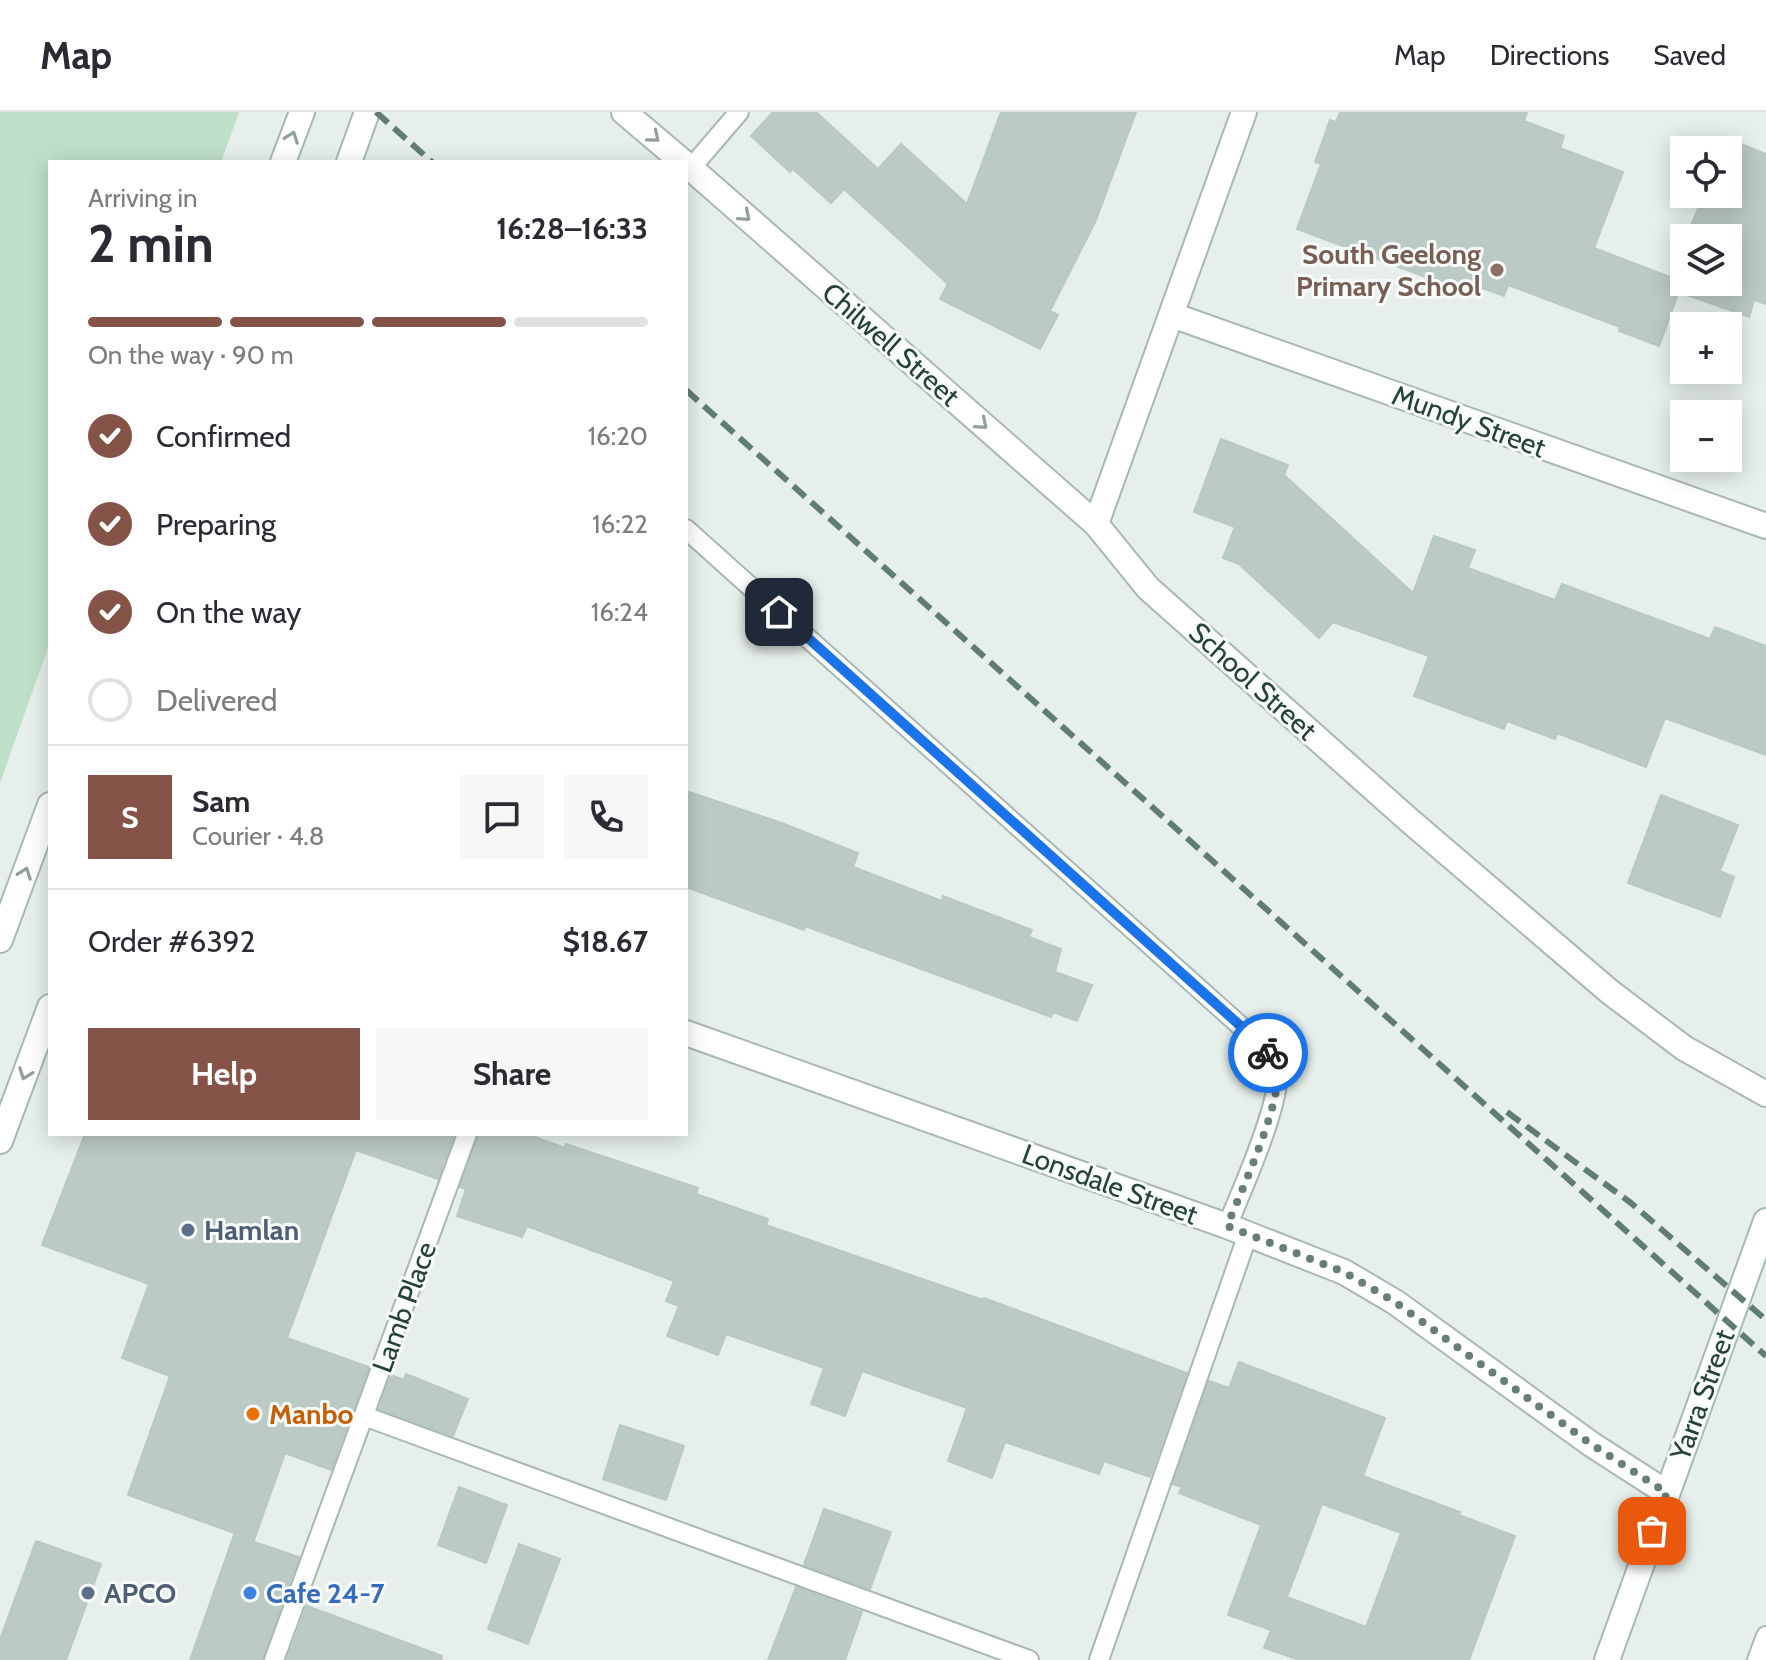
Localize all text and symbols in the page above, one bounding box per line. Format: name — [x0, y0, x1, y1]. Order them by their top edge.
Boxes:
text: Map — [40, 32, 112, 79]
text: Map — [1394, 38, 1446, 72]
text: Directions — [1490, 38, 1609, 72]
text: Saved — [1653, 38, 1726, 72]
one-way arrow — [645, 127, 659, 142]
one-way arrow — [283, 131, 299, 145]
map controls — [1670, 136, 1742, 472]
button: locate — [1670, 136, 1742, 208]
text: Arriving in — [88, 182, 198, 214]
one-way arrow — [735, 206, 750, 220]
text: 16:28–16:33 — [496, 210, 648, 247]
text: 2 min — [88, 212, 214, 275]
button: layers — [1670, 224, 1742, 296]
place label: South Geelong Primary School — [1296, 237, 1481, 303]
marker: South Geelong Primary School — [1488, 261, 1506, 279]
street label: Chilwell Street — [815, 275, 967, 413]
button: + — [1670, 312, 1742, 384]
text: On the way · 90 m — [88, 339, 294, 371]
street label: Mundy Street — [1388, 378, 1550, 464]
button: − — [1670, 400, 1742, 472]
icon: check — [88, 414, 132, 458]
one-way arrow — [972, 415, 987, 429]
text: Confirmed — [156, 418, 291, 455]
text: 16:20 — [588, 420, 648, 452]
icon: check — [88, 502, 132, 546]
text: Preparing — [156, 506, 276, 543]
text: 16:22 — [592, 508, 648, 540]
pin — [745, 578, 813, 646]
icon: check — [88, 590, 132, 634]
icon: home — [757, 590, 801, 634]
text: On the way — [156, 594, 301, 631]
text: 16:24 — [591, 596, 648, 628]
street label: School Street — [1182, 615, 1324, 747]
text: Delivered — [156, 682, 277, 719]
button: chat — [460, 775, 544, 859]
button: phone — [564, 775, 648, 859]
text: Sam — [192, 783, 250, 820]
text: S — [121, 799, 139, 836]
text: Courier · 4.8 — [192, 820, 325, 852]
one-way arrow — [15, 866, 32, 880]
text: Order #6392 — [88, 923, 255, 960]
text: $18.67 — [563, 923, 648, 960]
courier — [1228, 1013, 1308, 1093]
button: Help — [88, 1028, 360, 1120]
button: Share — [376, 1028, 648, 1120]
icon: bike — [1246, 1031, 1290, 1075]
one-way arrow — [18, 1066, 35, 1080]
street label: Lonsdale Street — [1018, 1136, 1202, 1232]
place label: Hamlan — [204, 1213, 299, 1247]
marker: Hamlan — [179, 1221, 197, 1239]
street label: Lamb Place — [365, 1237, 443, 1377]
street label: Yarra Street — [1662, 1325, 1741, 1466]
place label: Manbo — [269, 1397, 354, 1431]
marker: Manbo — [244, 1405, 262, 1423]
pin — [1618, 1497, 1686, 1565]
icon: bag — [1630, 1509, 1674, 1553]
place label: APCO — [104, 1576, 176, 1610]
place label: Cafe 24-7 — [266, 1576, 385, 1610]
marker: APCO — [79, 1584, 97, 1602]
marker: Cafe 24-7 — [241, 1584, 259, 1602]

